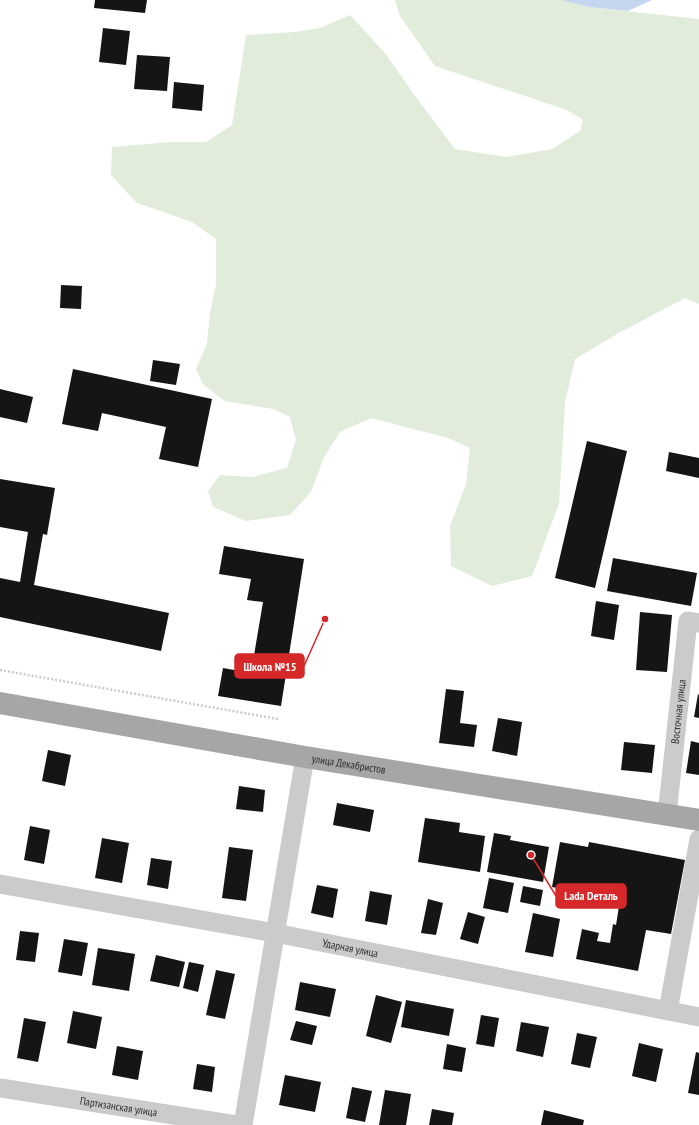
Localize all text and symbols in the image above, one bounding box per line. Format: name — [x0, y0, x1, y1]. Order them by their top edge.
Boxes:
callout: Школа №15 — [235, 654, 304, 678]
text: Школа №15 — [244, 659, 296, 674]
street label: Восточная улица — [668, 679, 689, 744]
street label: улица Декабристов — [311, 751, 387, 777]
callout: Lada Dеталь — [556, 884, 626, 908]
text: Lada Dеталь — [564, 888, 618, 903]
street label: Ударная улица — [321, 936, 379, 960]
street label: Партизанская улица — [79, 1094, 158, 1119]

